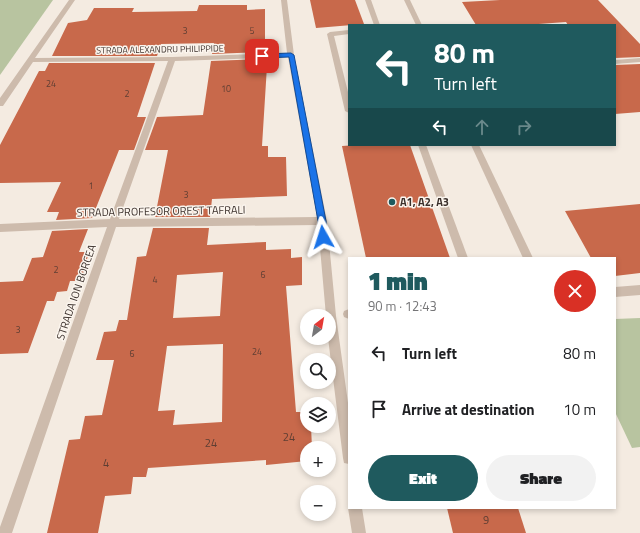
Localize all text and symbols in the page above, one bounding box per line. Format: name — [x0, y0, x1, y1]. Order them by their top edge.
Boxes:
house number: 3 — [182, 24, 188, 37]
house number: 5 — [249, 24, 255, 37]
text: 80 m — [434, 31, 495, 74]
pin — [245, 39, 279, 73]
icon: left — [368, 40, 420, 92]
street label: STRADA ALEXANDRU PHILIPPIDE — [96, 41, 224, 57]
icon: arrive — [251, 45, 273, 67]
text: Turn left — [434, 70, 497, 97]
house number: 24 — [46, 77, 56, 90]
house number: 10 — [221, 82, 231, 95]
house number: 2 — [124, 87, 130, 100]
icon: left — [429, 116, 451, 138]
icon: ahead — [471, 116, 493, 138]
icon: right — [513, 116, 535, 138]
house number: 1 — [88, 179, 94, 192]
house number: 3 — [183, 188, 189, 201]
place label: A1, A2, A3 — [400, 194, 449, 210]
marker: A1, A2, A3 — [387, 197, 397, 207]
street label: STRADA PROFESOR OREST TAFRALI — [76, 202, 246, 220]
position arrow — [302, 216, 344, 258]
street label: STRADA ION BORCEA — [52, 242, 100, 342]
house number: 2 — [53, 263, 59, 276]
text: 1 min — [368, 263, 428, 299]
house number: 6 — [260, 268, 266, 281]
button: close — [554, 270, 596, 312]
house number: 4 — [152, 273, 158, 286]
text: 90 m · 12:43 — [368, 296, 437, 316]
north arrow — [300, 309, 336, 345]
map controls — [300, 309, 336, 521]
house number: 3 — [15, 323, 21, 336]
icon: left — [368, 342, 390, 364]
text: Turn left — [402, 342, 457, 365]
text: 80 m — [563, 342, 596, 365]
house number: 24 — [252, 345, 262, 358]
house number: 6 — [129, 347, 135, 360]
button: search — [300, 353, 336, 389]
button: layers — [300, 397, 336, 433]
icon: arrive — [368, 398, 390, 420]
text: Arrive at destination — [402, 398, 535, 421]
text: 10 m — [563, 398, 596, 421]
house number: 24 — [283, 429, 295, 445]
house number: 24 — [205, 435, 217, 451]
button: + — [300, 441, 336, 477]
house number: 4 — [103, 455, 109, 471]
button: Exit — [368, 455, 478, 501]
button: Share — [486, 455, 596, 501]
button: − — [300, 485, 336, 521]
house number: 9 — [483, 512, 489, 528]

